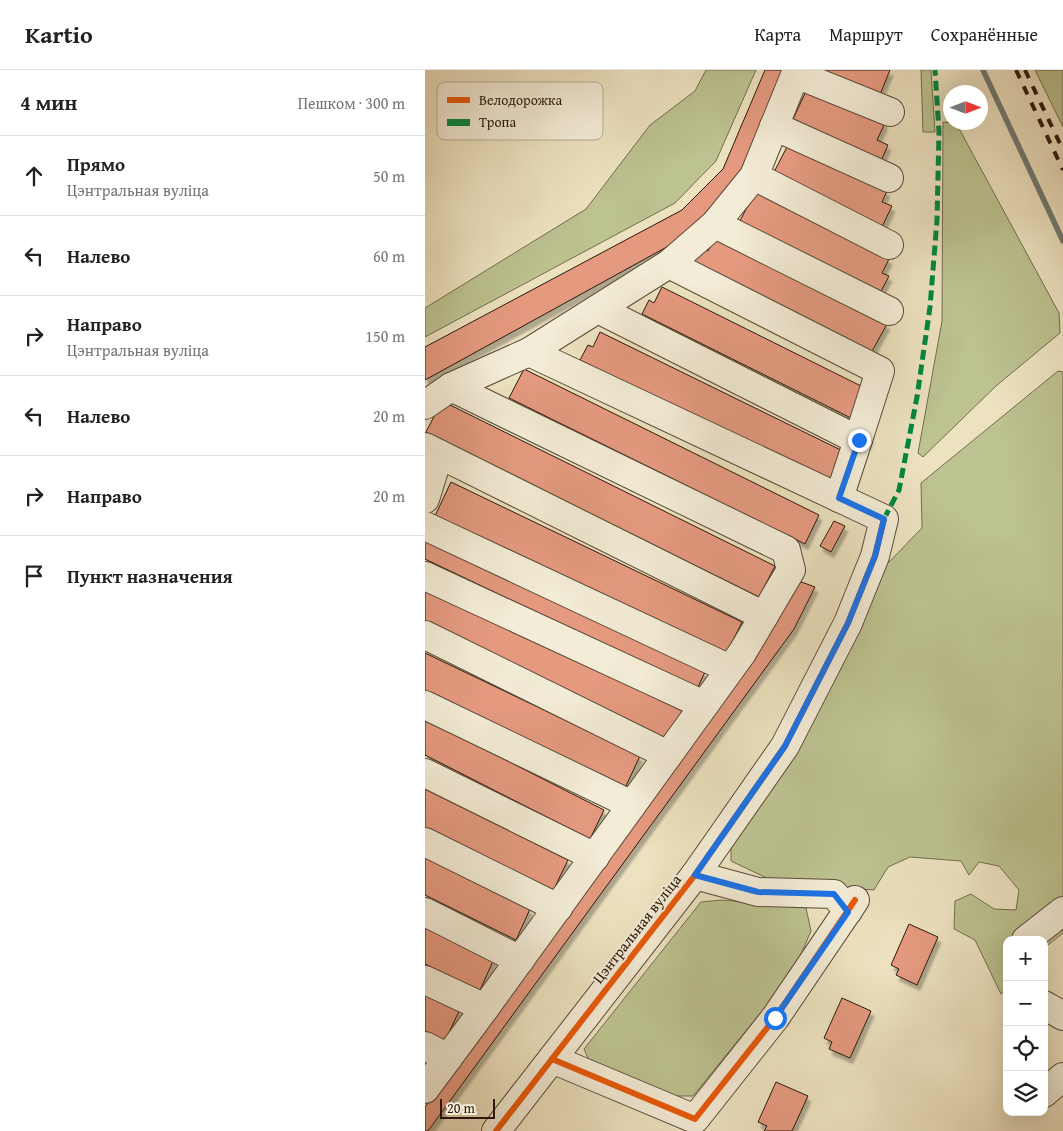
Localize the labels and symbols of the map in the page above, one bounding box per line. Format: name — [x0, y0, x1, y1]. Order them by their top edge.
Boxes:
legend — [437, 82, 603, 140]
north arrow — [943, 85, 988, 130]
text: Велодорожка — [479, 90, 562, 110]
text: Тропа — [479, 112, 516, 132]
route end — [848, 429, 871, 452]
street label: Цэнтральная вуліца — [587, 869, 686, 988]
route start — [764, 1007, 787, 1030]
scale bar — [440, 1096, 495, 1119]

